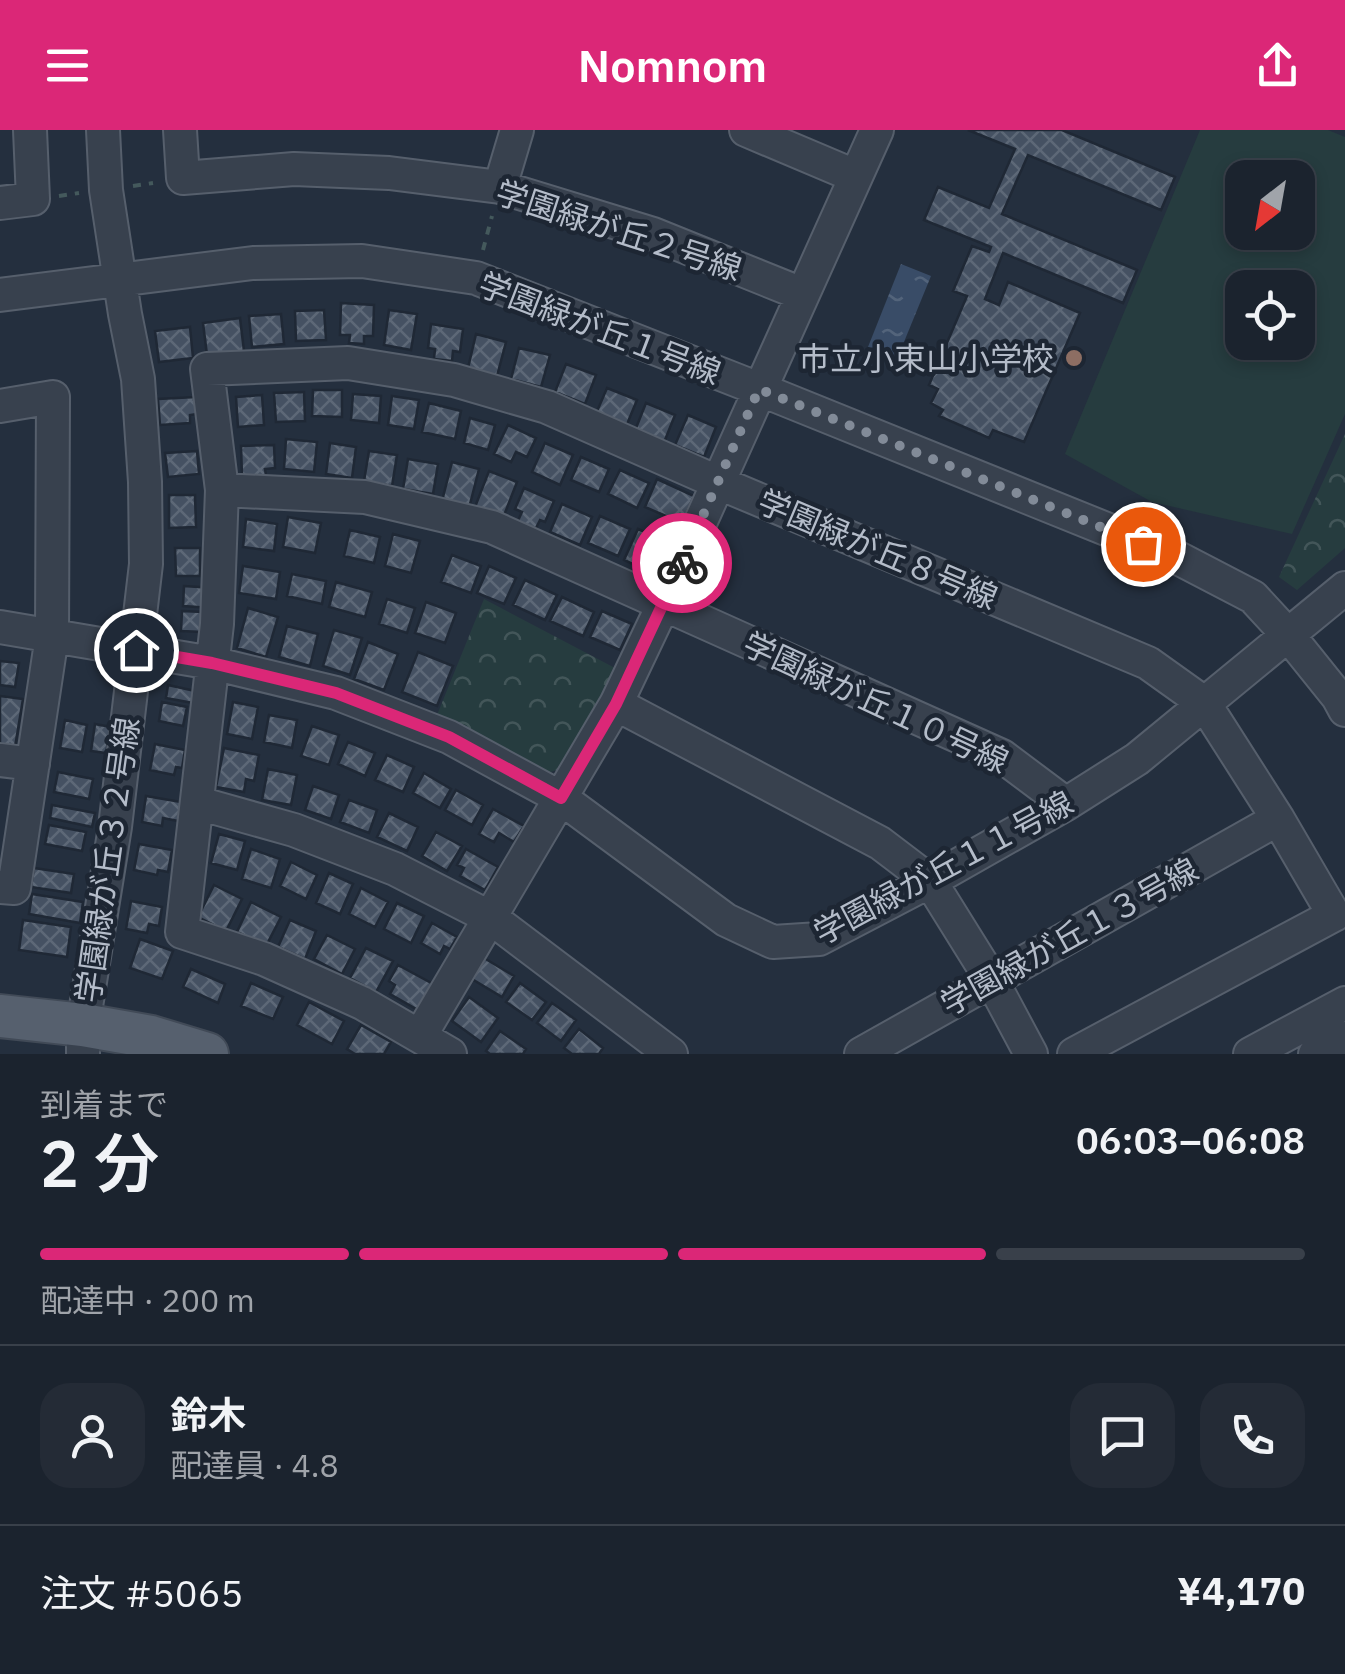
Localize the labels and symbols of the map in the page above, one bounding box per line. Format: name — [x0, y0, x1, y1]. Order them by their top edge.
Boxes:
north arrow — [1225, 160, 1315, 250]
street label: 学園緑が丘２号線 — [491, 170, 747, 290]
street label: 学園緑が丘１号線 — [473, 263, 727, 393]
place label: 市立小束山小学校 — [798, 337, 1054, 379]
marker: 市立小束山小学校 — [1063, 347, 1085, 369]
street label: 学園緑が丘８号線 — [752, 480, 1004, 618]
pin — [1101, 502, 1186, 587]
courier — [632, 513, 732, 613]
pin — [94, 608, 179, 693]
street label: 学園緑が丘１０号線 — [737, 622, 1015, 782]
street label: 学園緑が丘３２号線 — [66, 714, 148, 1006]
street label: 学園緑が丘１１号線 — [806, 781, 1080, 953]
street label: 学園緑が丘１３号線 — [933, 848, 1205, 1024]

